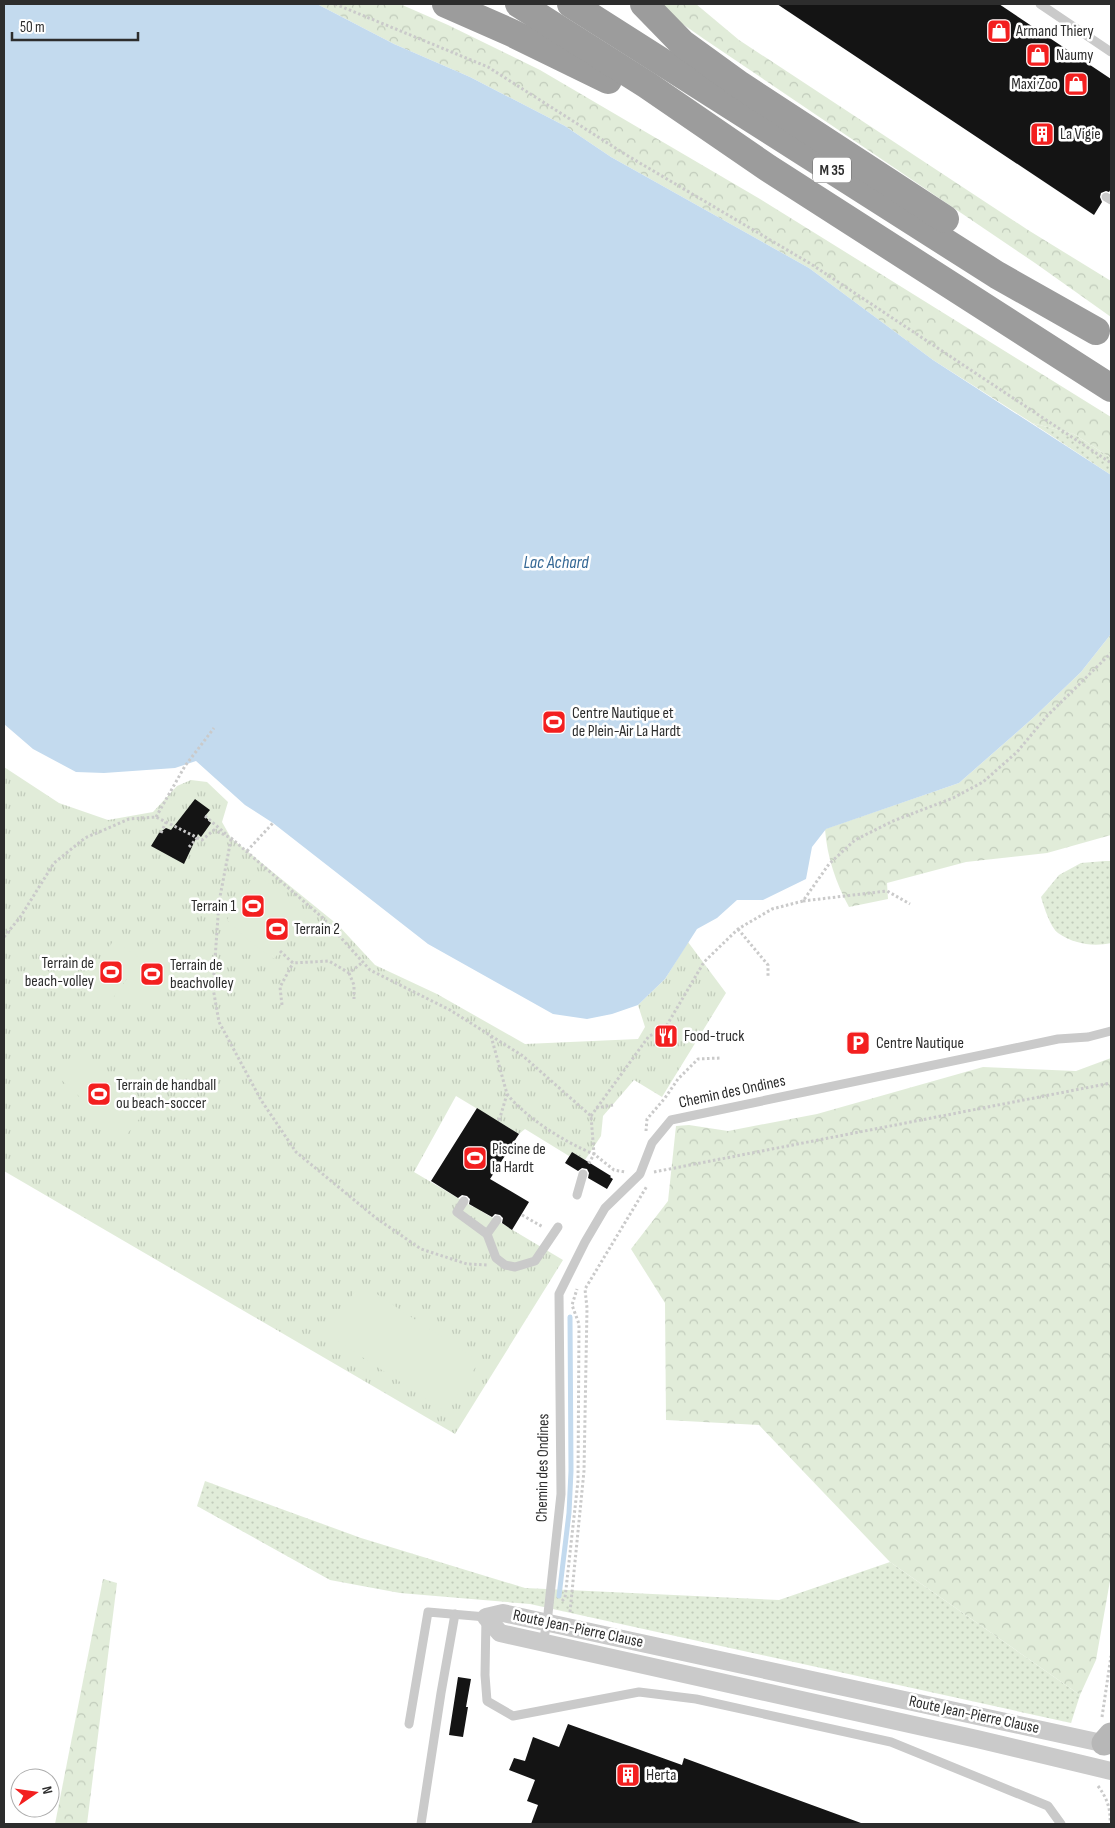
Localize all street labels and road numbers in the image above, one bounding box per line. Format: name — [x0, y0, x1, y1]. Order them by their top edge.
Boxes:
road number: M 35 — [813, 158, 851, 182]
street label: Chemin des Ondines — [677, 1071, 787, 1113]
street label: Chemin des Ondines — [533, 1413, 553, 1522]
street label: Route Jean-Pierre Clause — [511, 1606, 645, 1652]
street label: Route Jean-Pierre Clause — [907, 1692, 1041, 1738]

